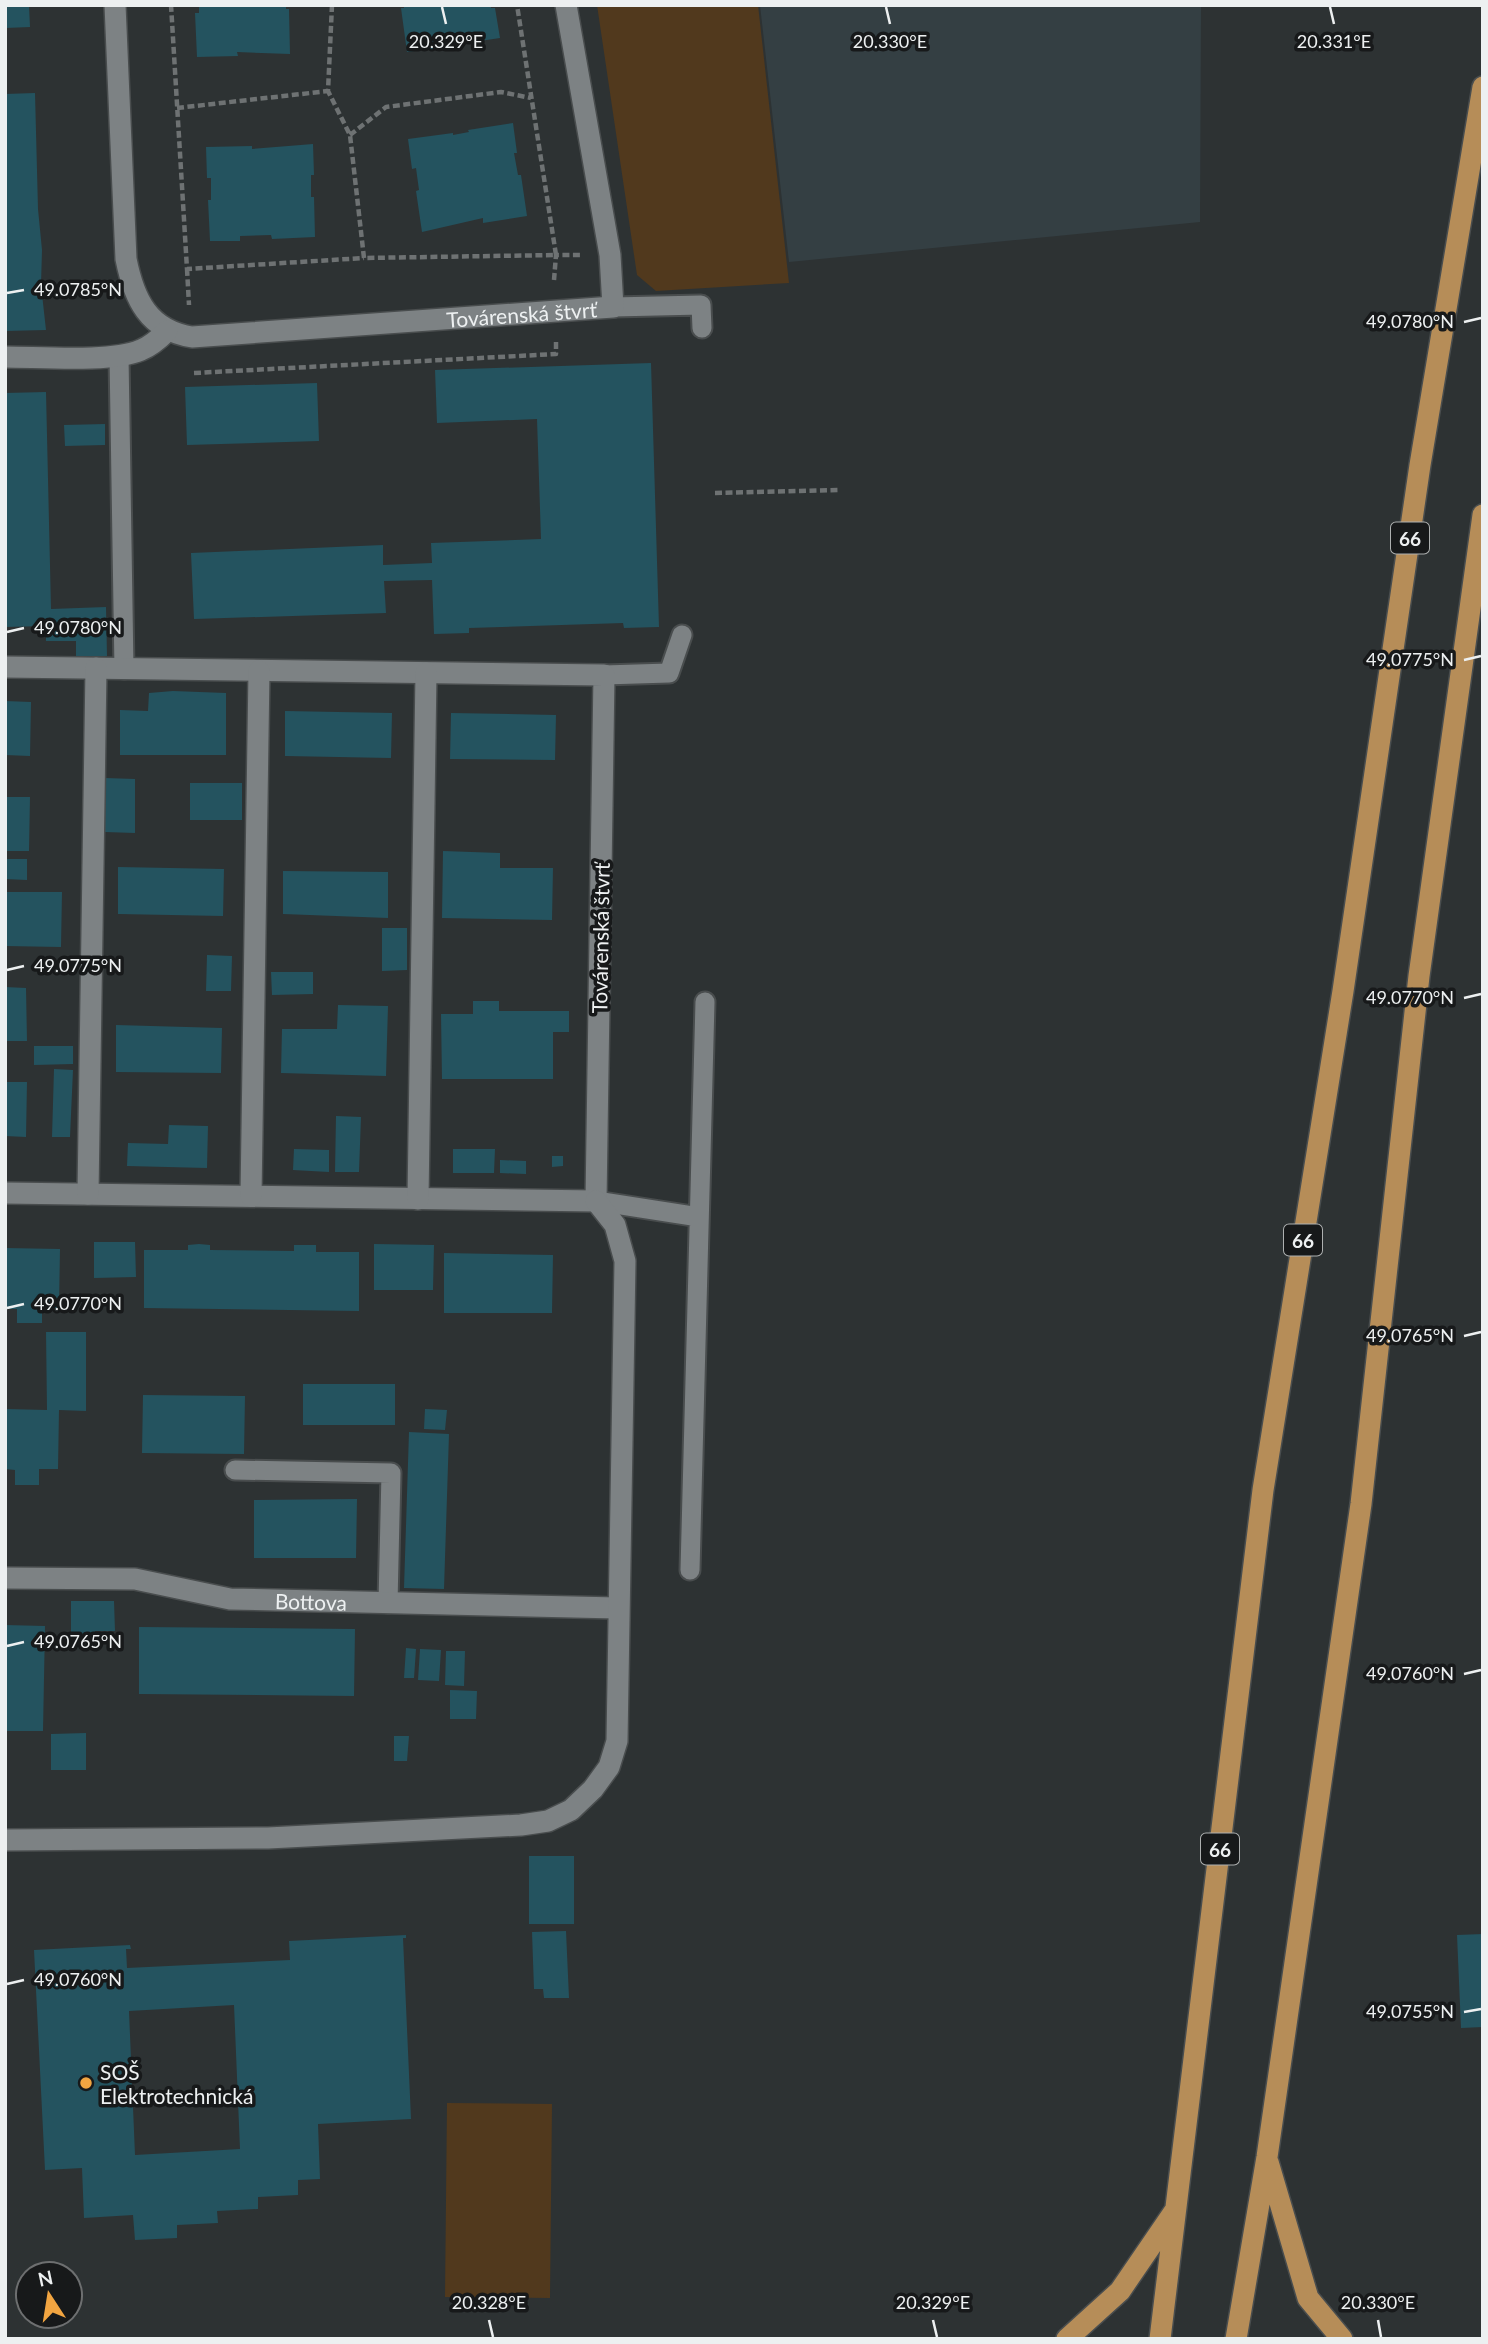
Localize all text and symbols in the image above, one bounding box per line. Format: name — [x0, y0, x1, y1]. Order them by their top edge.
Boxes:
text: 20.329°E — [409, 30, 483, 52]
text: 20.330°E — [853, 30, 927, 52]
text: 20.331°E — [1297, 30, 1371, 52]
text: 49.0785°N — [34, 278, 122, 300]
street label: Továrenská štvrť — [445, 296, 599, 331]
text: 49.0780°N — [1366, 310, 1454, 332]
road number: 66 — [1391, 523, 1429, 554]
text: 49.0780°N — [34, 616, 122, 638]
text: 49.0775°N — [1366, 648, 1454, 670]
street label: Továrenská štvrť — [586, 861, 614, 1014]
text: 49.0775°N — [34, 954, 122, 976]
text: 49.0770°N — [1366, 986, 1454, 1008]
road number: 66 — [1284, 1224, 1322, 1256]
text: 49.0770°N — [34, 1292, 122, 1314]
text: 49.0765°N — [1366, 1324, 1454, 1346]
street label: Bottova — [275, 1588, 347, 1614]
text: 49.0765°N — [34, 1630, 122, 1652]
text: 49.0760°N — [1366, 1662, 1454, 1684]
road number: 66 — [1201, 1834, 1239, 1865]
text: 49.0760°N — [34, 1968, 122, 1990]
text: 49.0755°N — [1366, 2000, 1454, 2022]
place label: SOŠ Elektrotechnická — [100, 2059, 253, 2108]
marker: SOŠ Elektrotechnická — [78, 2075, 94, 2091]
north arrow — [14, 2260, 84, 2330]
text: N — [36, 2265, 55, 2291]
text: 20.328°E — [452, 2291, 526, 2313]
text: 20.329°E — [896, 2291, 970, 2313]
text: 20.330°E — [1341, 2291, 1415, 2313]

